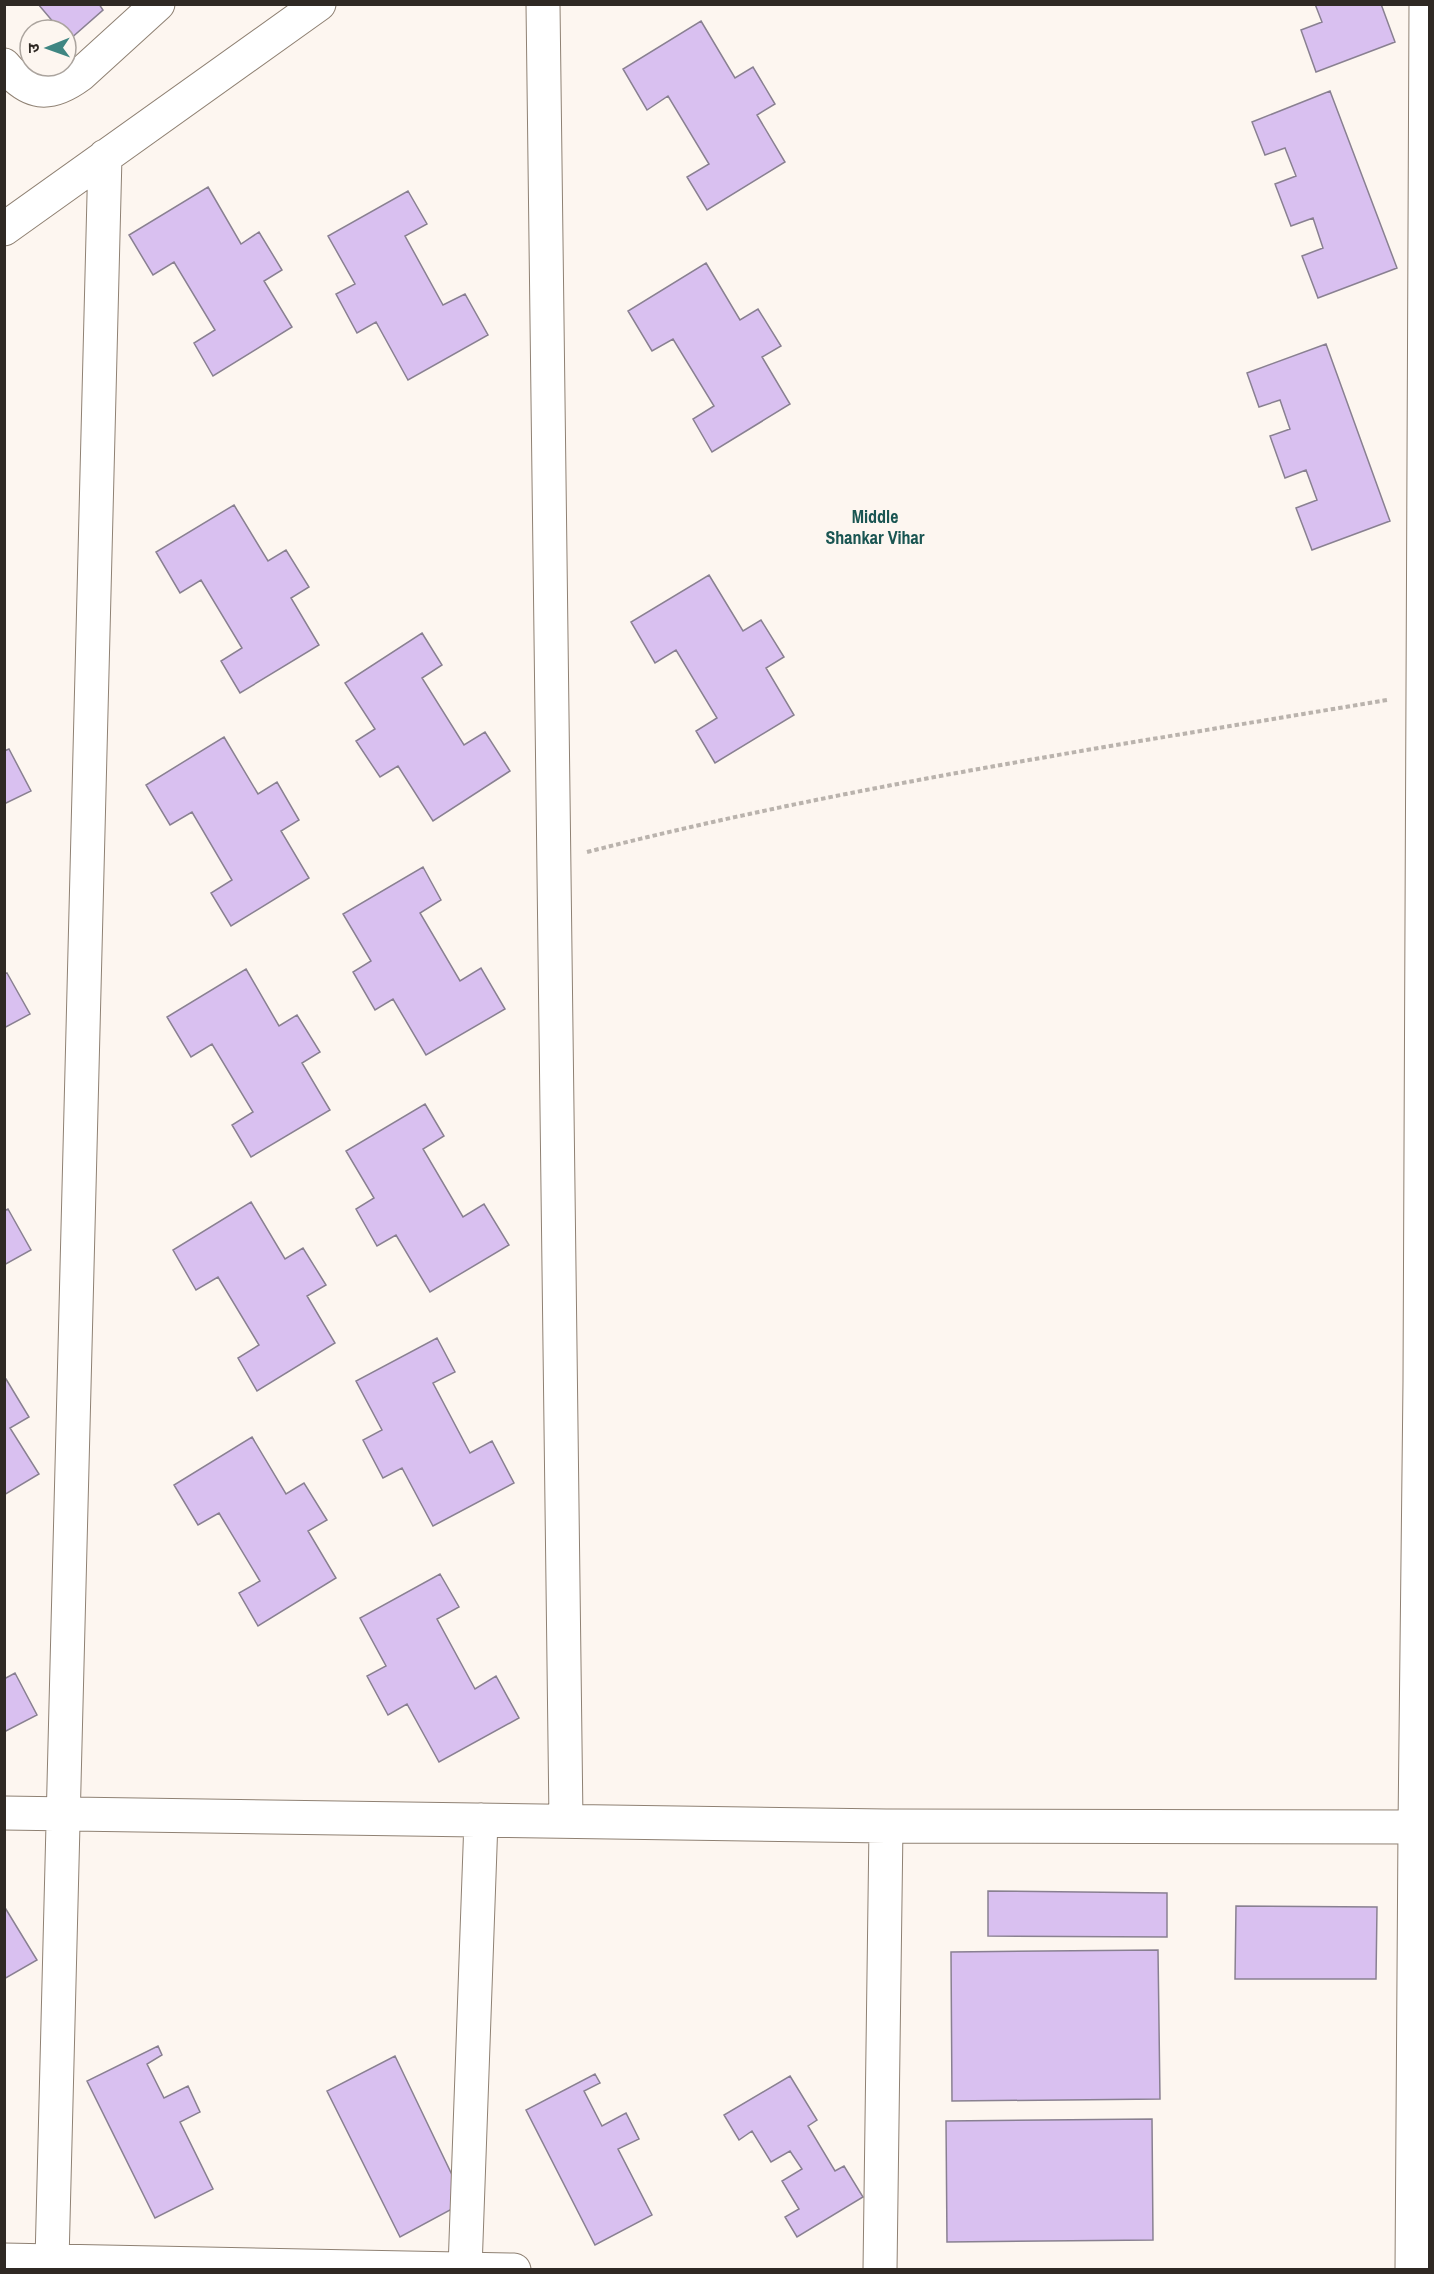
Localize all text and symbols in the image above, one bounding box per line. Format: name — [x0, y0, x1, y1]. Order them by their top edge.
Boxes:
north arrow — [18, 18, 78, 78]
text: उ — [22, 43, 44, 53]
district label: Middle Shankar Vihar — [825, 504, 925, 550]

